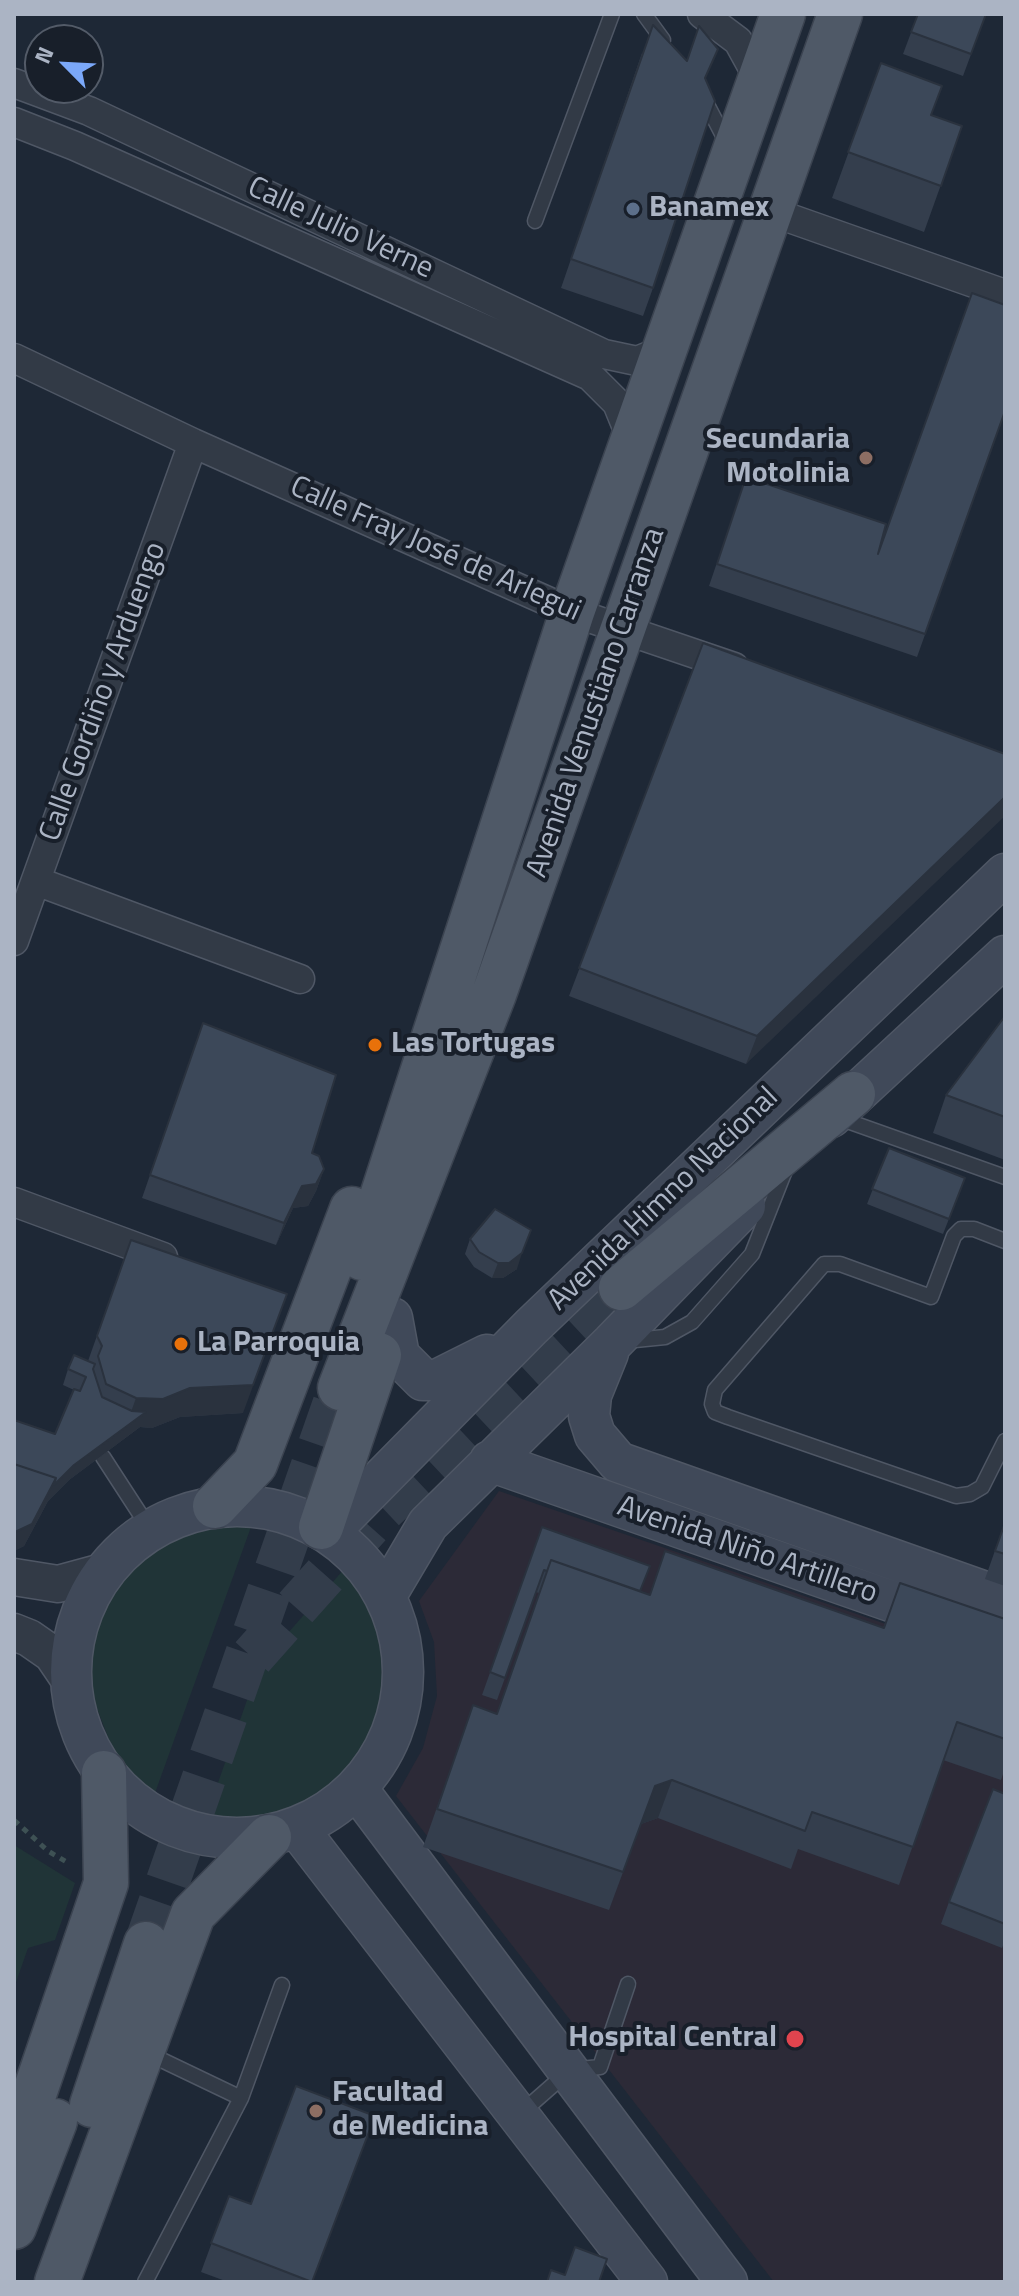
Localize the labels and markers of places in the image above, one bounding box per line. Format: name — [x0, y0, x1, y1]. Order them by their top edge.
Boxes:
place label: Banamex — [649, 191, 769, 227]
marker: Banamex — [624, 200, 642, 218]
place label: Secundaria Motolinia — [706, 423, 850, 494]
marker: Secundaria Motolinia — [857, 449, 875, 467]
place label: Las Tortugas — [391, 1027, 555, 1063]
marker: Las Tortugas — [366, 1036, 384, 1054]
place label: La Parroquia — [197, 1326, 360, 1362]
marker: La Parroquia — [172, 1335, 190, 1353]
place label: Hospital Central — [568, 2021, 777, 2057]
marker: Hospital Central — [784, 2028, 806, 2050]
place label: Facultad de Medicina — [332, 2076, 488, 2146]
marker: Facultad de Medicina — [307, 2102, 325, 2120]

